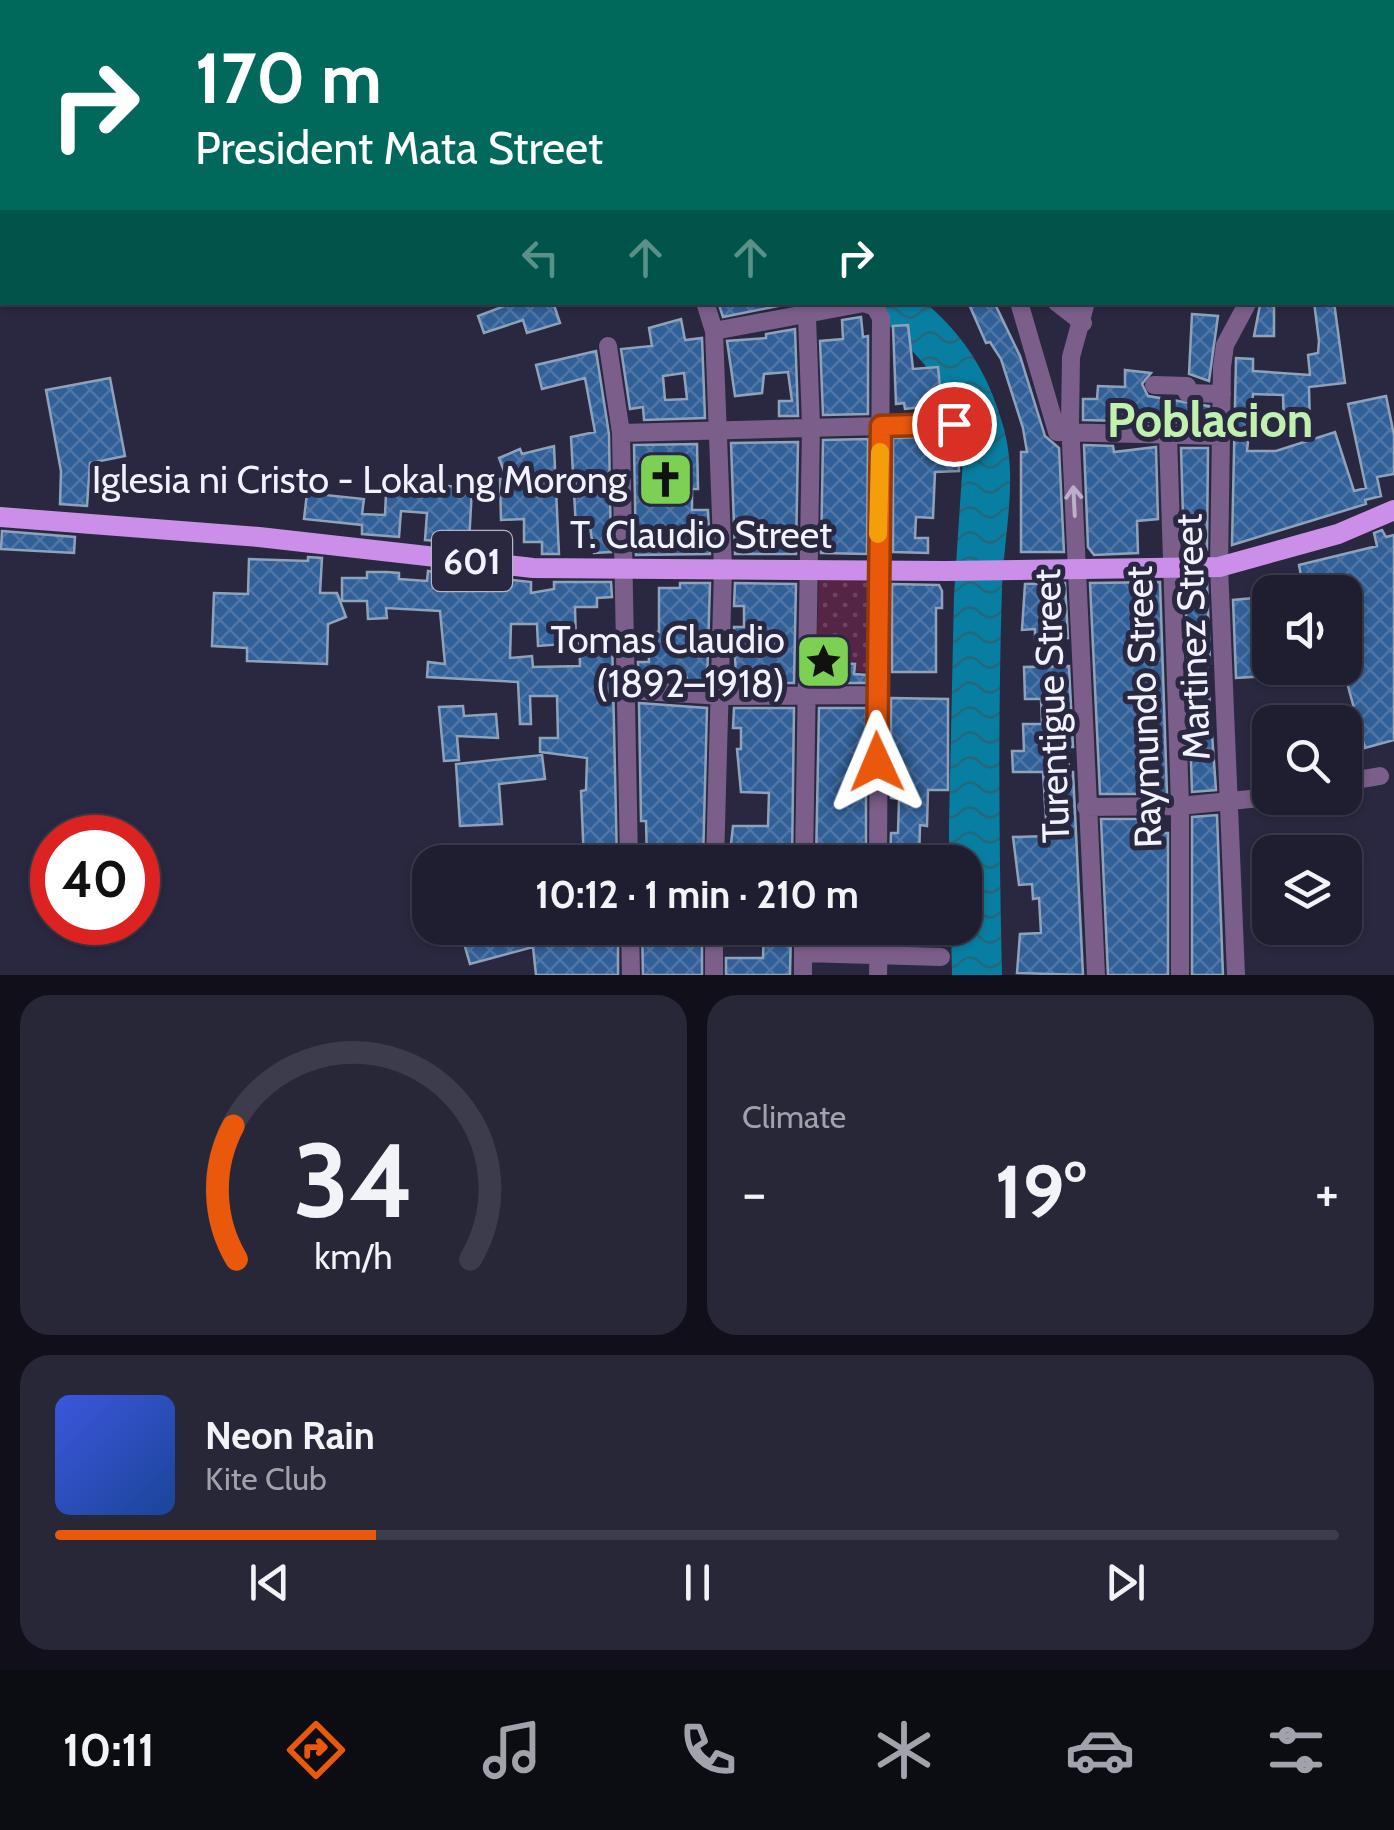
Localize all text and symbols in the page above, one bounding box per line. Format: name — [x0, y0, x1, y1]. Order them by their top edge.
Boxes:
text: 170 m — [195, 35, 382, 121]
icon: right — [30, 40, 160, 170]
text: President Mata Street — [195, 121, 603, 175]
icon: left — [513, 230, 568, 285]
icon: ahead — [618, 230, 673, 285]
icon: ahead — [723, 230, 778, 285]
icon: right — [828, 230, 883, 285]
pin — [912, 382, 997, 467]
district label: Poblacion — [1107, 391, 1313, 449]
icon: arrive — [927, 397, 982, 452]
church icon: Iglesia ni Cristo - Lokal ng Morong — [636, 449, 696, 509]
place label: Iglesia ni Cristo - Lokal ng Morong — [92, 456, 628, 503]
one-way arrow — [1064, 485, 1083, 517]
street label: T. Claudio Street — [570, 511, 832, 558]
street label: Martinez Street — [1164, 513, 1220, 761]
road number: 601 — [432, 531, 512, 591]
street label: Raymundo Street — [1115, 565, 1171, 849]
street label: Turentigue Street — [1023, 568, 1079, 844]
map controls — [1252, 575, 1362, 945]
button: sound — [1252, 575, 1362, 685]
place label: Tomas Claudio (1892–1918) — [550, 616, 785, 707]
place icon: Tomas Claudio (1892–1918) — [794, 631, 854, 691]
button: search — [1252, 705, 1362, 815]
position arrow — [825, 710, 929, 814]
speed limit sign: 40 — [30, 815, 160, 945]
button: layers — [1252, 835, 1362, 945]
text: 10:12 · 1 min · 210 m — [535, 871, 859, 918]
text: Climate — [742, 1097, 846, 1136]
text: 34 — [293, 1117, 414, 1243]
text: 19° — [995, 1146, 1086, 1237]
text: − — [742, 1159, 766, 1226]
text: + — [1315, 1159, 1339, 1226]
text: km/h — [314, 1235, 393, 1278]
text: Neon Rain — [205, 1412, 375, 1459]
text: Kite Club — [205, 1459, 327, 1498]
icon: previous — [242, 1555, 297, 1610]
icon: pause — [670, 1555, 725, 1610]
icon: next — [1098, 1555, 1153, 1610]
icon: directions — [281, 1715, 351, 1785]
icon: music — [477, 1715, 547, 1785]
icon: phone — [673, 1715, 743, 1785]
icon: climate — [869, 1715, 939, 1785]
icon: car — [1065, 1715, 1135, 1785]
icon: filters — [1261, 1715, 1331, 1785]
text: 10:11 — [63, 1723, 155, 1777]

